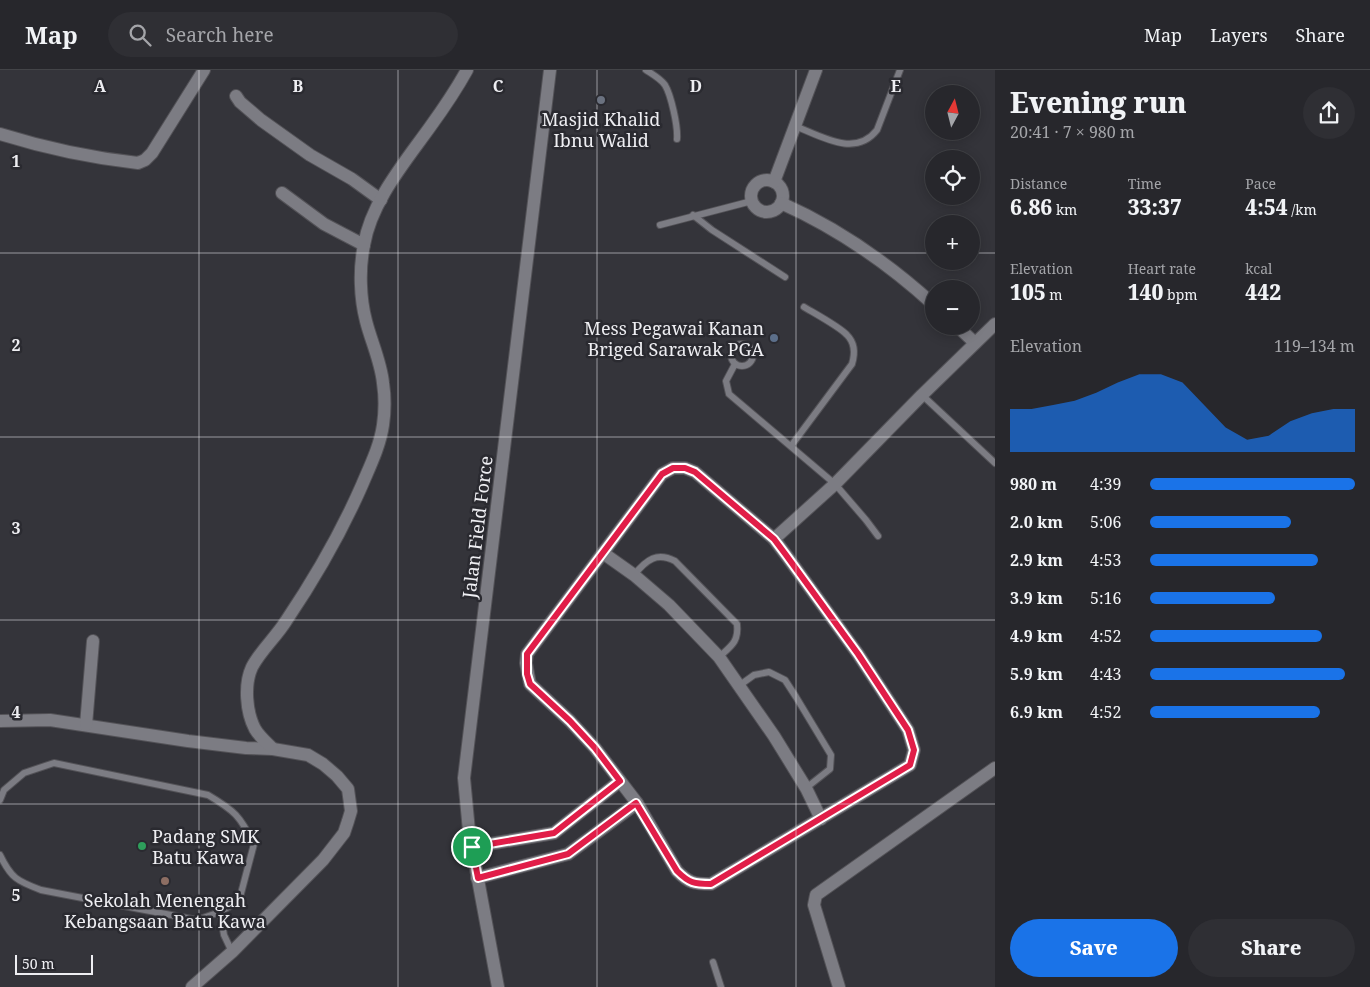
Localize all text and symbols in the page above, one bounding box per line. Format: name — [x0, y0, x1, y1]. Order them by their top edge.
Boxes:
search box — [108, 12, 458, 57]
text: Map — [25, 18, 78, 51]
icon: search — [126, 21, 154, 49]
text: Search here — [166, 22, 274, 48]
text: Map — [1144, 23, 1182, 47]
text: Layers — [1210, 23, 1268, 47]
text: Share — [1296, 23, 1345, 47]
text: A — [94, 75, 107, 97]
text: B — [293, 75, 304, 97]
text: C — [493, 75, 504, 97]
text: D — [690, 75, 702, 97]
text: E — [891, 75, 901, 97]
text: Evening run — [1010, 83, 1187, 121]
north arrow — [925, 85, 980, 140]
map controls — [925, 85, 980, 335]
button: share — [1303, 87, 1355, 139]
marker: Masjid Khalid Ibnu Walid — [595, 94, 607, 106]
place label: Masjid Khalid Ibnu Walid — [542, 107, 660, 152]
text: 20:41 · 7 × 980 m — [1010, 121, 1135, 143]
text: 1 — [11, 150, 21, 172]
button: locate — [925, 150, 980, 205]
text: Distance — [1010, 174, 1067, 193]
text: Time — [1128, 174, 1161, 193]
text: Pace — [1245, 174, 1276, 193]
text: 6.86 — [1010, 193, 1052, 221]
text: 33:37 — [1128, 193, 1182, 221]
text: 4:54 — [1245, 193, 1288, 221]
text: km — [1052, 200, 1077, 219]
text: /km — [1288, 200, 1317, 219]
button: + — [925, 215, 980, 270]
text: Elevation — [1010, 259, 1073, 278]
text: Heart rate — [1128, 259, 1196, 278]
text: kcal — [1245, 259, 1272, 278]
text: 105 — [1010, 278, 1046, 306]
text: 140 — [1128, 278, 1163, 306]
text: 442 — [1245, 278, 1281, 306]
button: − — [925, 280, 980, 335]
text: m — [1046, 285, 1063, 304]
text: bpm — [1163, 285, 1197, 304]
place label: Mess Pegawai Kanan Briged Sarawak PGA — [584, 316, 764, 361]
marker: Mess Pegawai Kanan Briged Sarawak PGA — [768, 332, 780, 344]
text: 2 — [11, 334, 21, 356]
text: Elevation — [1010, 335, 1082, 357]
text: 119–134 m — [1274, 335, 1355, 357]
street label: Jalan Field Force — [456, 455, 498, 600]
text: 980 m — [1010, 473, 1057, 495]
text: 4:39 — [1090, 473, 1121, 495]
text: 2.0 km — [1010, 511, 1063, 533]
text: 5:06 — [1090, 511, 1121, 533]
text: 3 — [11, 517, 21, 539]
text: 2.9 km — [1010, 549, 1063, 571]
text: 4:53 — [1090, 549, 1121, 571]
text: 3.9 km — [1010, 587, 1063, 609]
text: 5:16 — [1090, 587, 1121, 609]
text: 4.9 km — [1010, 625, 1063, 647]
text: 4:52 — [1090, 625, 1121, 647]
text: 5.9 km — [1010, 663, 1063, 685]
text: 4:43 — [1090, 663, 1121, 685]
text: 4 — [11, 701, 21, 723]
text: 6.9 km — [1010, 701, 1063, 723]
text: 4:52 — [1090, 701, 1121, 723]
place label: Padang SMK Batu Kawa — [152, 824, 260, 869]
pin — [451, 826, 493, 868]
icon: arrive — [458, 833, 486, 861]
marker: Padang SMK Batu Kawa — [136, 840, 148, 852]
marker: Sekolah Menengah Kebangsaan Batu Kawa — [159, 875, 171, 887]
text: 5 — [11, 884, 21, 906]
place label: Sekolah Menengah Kebangsaan Batu Kawa — [64, 888, 266, 933]
button: Save — [1010, 919, 1178, 977]
button: Share — [1188, 919, 1355, 977]
scale bar — [15, 952, 92, 975]
text: 50 m — [22, 954, 55, 973]

